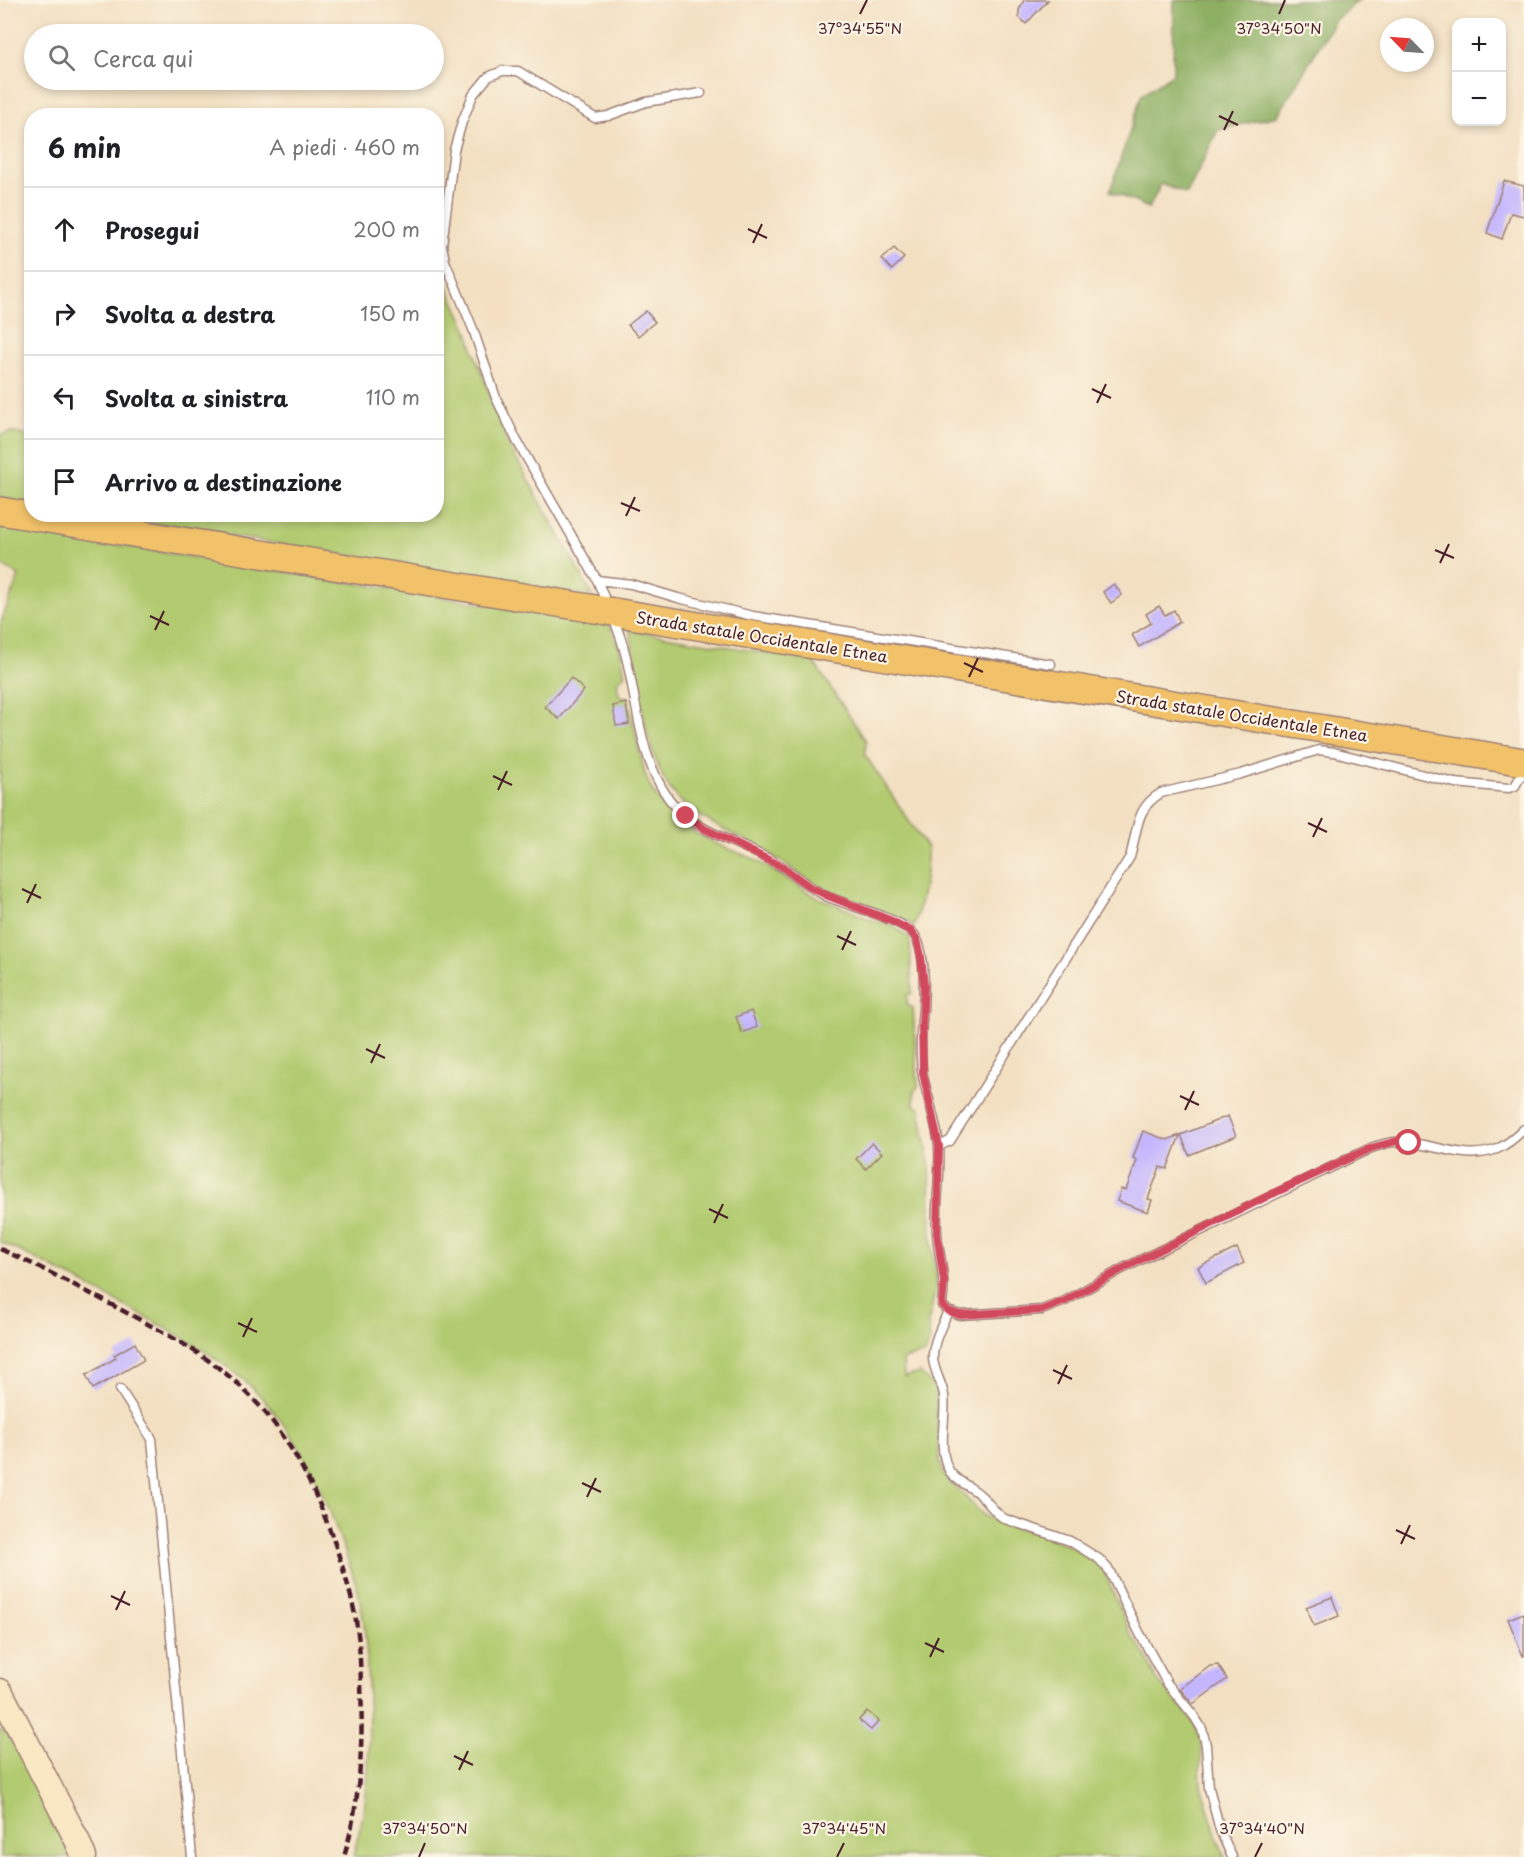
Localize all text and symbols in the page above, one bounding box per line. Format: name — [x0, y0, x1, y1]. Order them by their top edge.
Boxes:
text: 37°34'55"N — [818, 16, 902, 39]
text: 37°34'50"N — [1236, 16, 1322, 39]
north arrow — [1380, 18, 1434, 72]
map controls — [1452, 18, 1506, 126]
button: + — [1452, 18, 1506, 72]
search box — [24, 24, 444, 90]
icon: search — [45, 41, 78, 74]
text: Cerca qui — [93, 41, 193, 74]
button: − — [1452, 72, 1506, 126]
text: 6 min — [48, 128, 121, 167]
text: A piedi · 460 m — [269, 132, 420, 162]
icon: ahead — [48, 213, 81, 246]
text: Prosegui — [105, 213, 199, 246]
text: 200 m — [353, 214, 420, 244]
icon: right — [48, 297, 81, 330]
text: Svolta a destra — [105, 297, 275, 330]
text: 150 m — [360, 298, 420, 328]
icon: left — [48, 381, 81, 414]
text: Svolta a sinistra — [105, 381, 288, 414]
text: 110 m — [366, 382, 420, 412]
icon: arrive — [48, 465, 81, 498]
text: Arrivo a destinazione — [105, 465, 342, 498]
street label: Strada statale Occidentale Etnea — [635, 604, 889, 668]
street label: Strada statale Occidentale Etnea — [1115, 683, 1369, 747]
route end — [672, 802, 698, 828]
route start — [1395, 1129, 1421, 1155]
text: 37°34'50"N — [382, 1816, 468, 1839]
text: 37°34'45"N — [802, 1816, 886, 1839]
text: 37°34'40"N — [1219, 1816, 1305, 1839]

